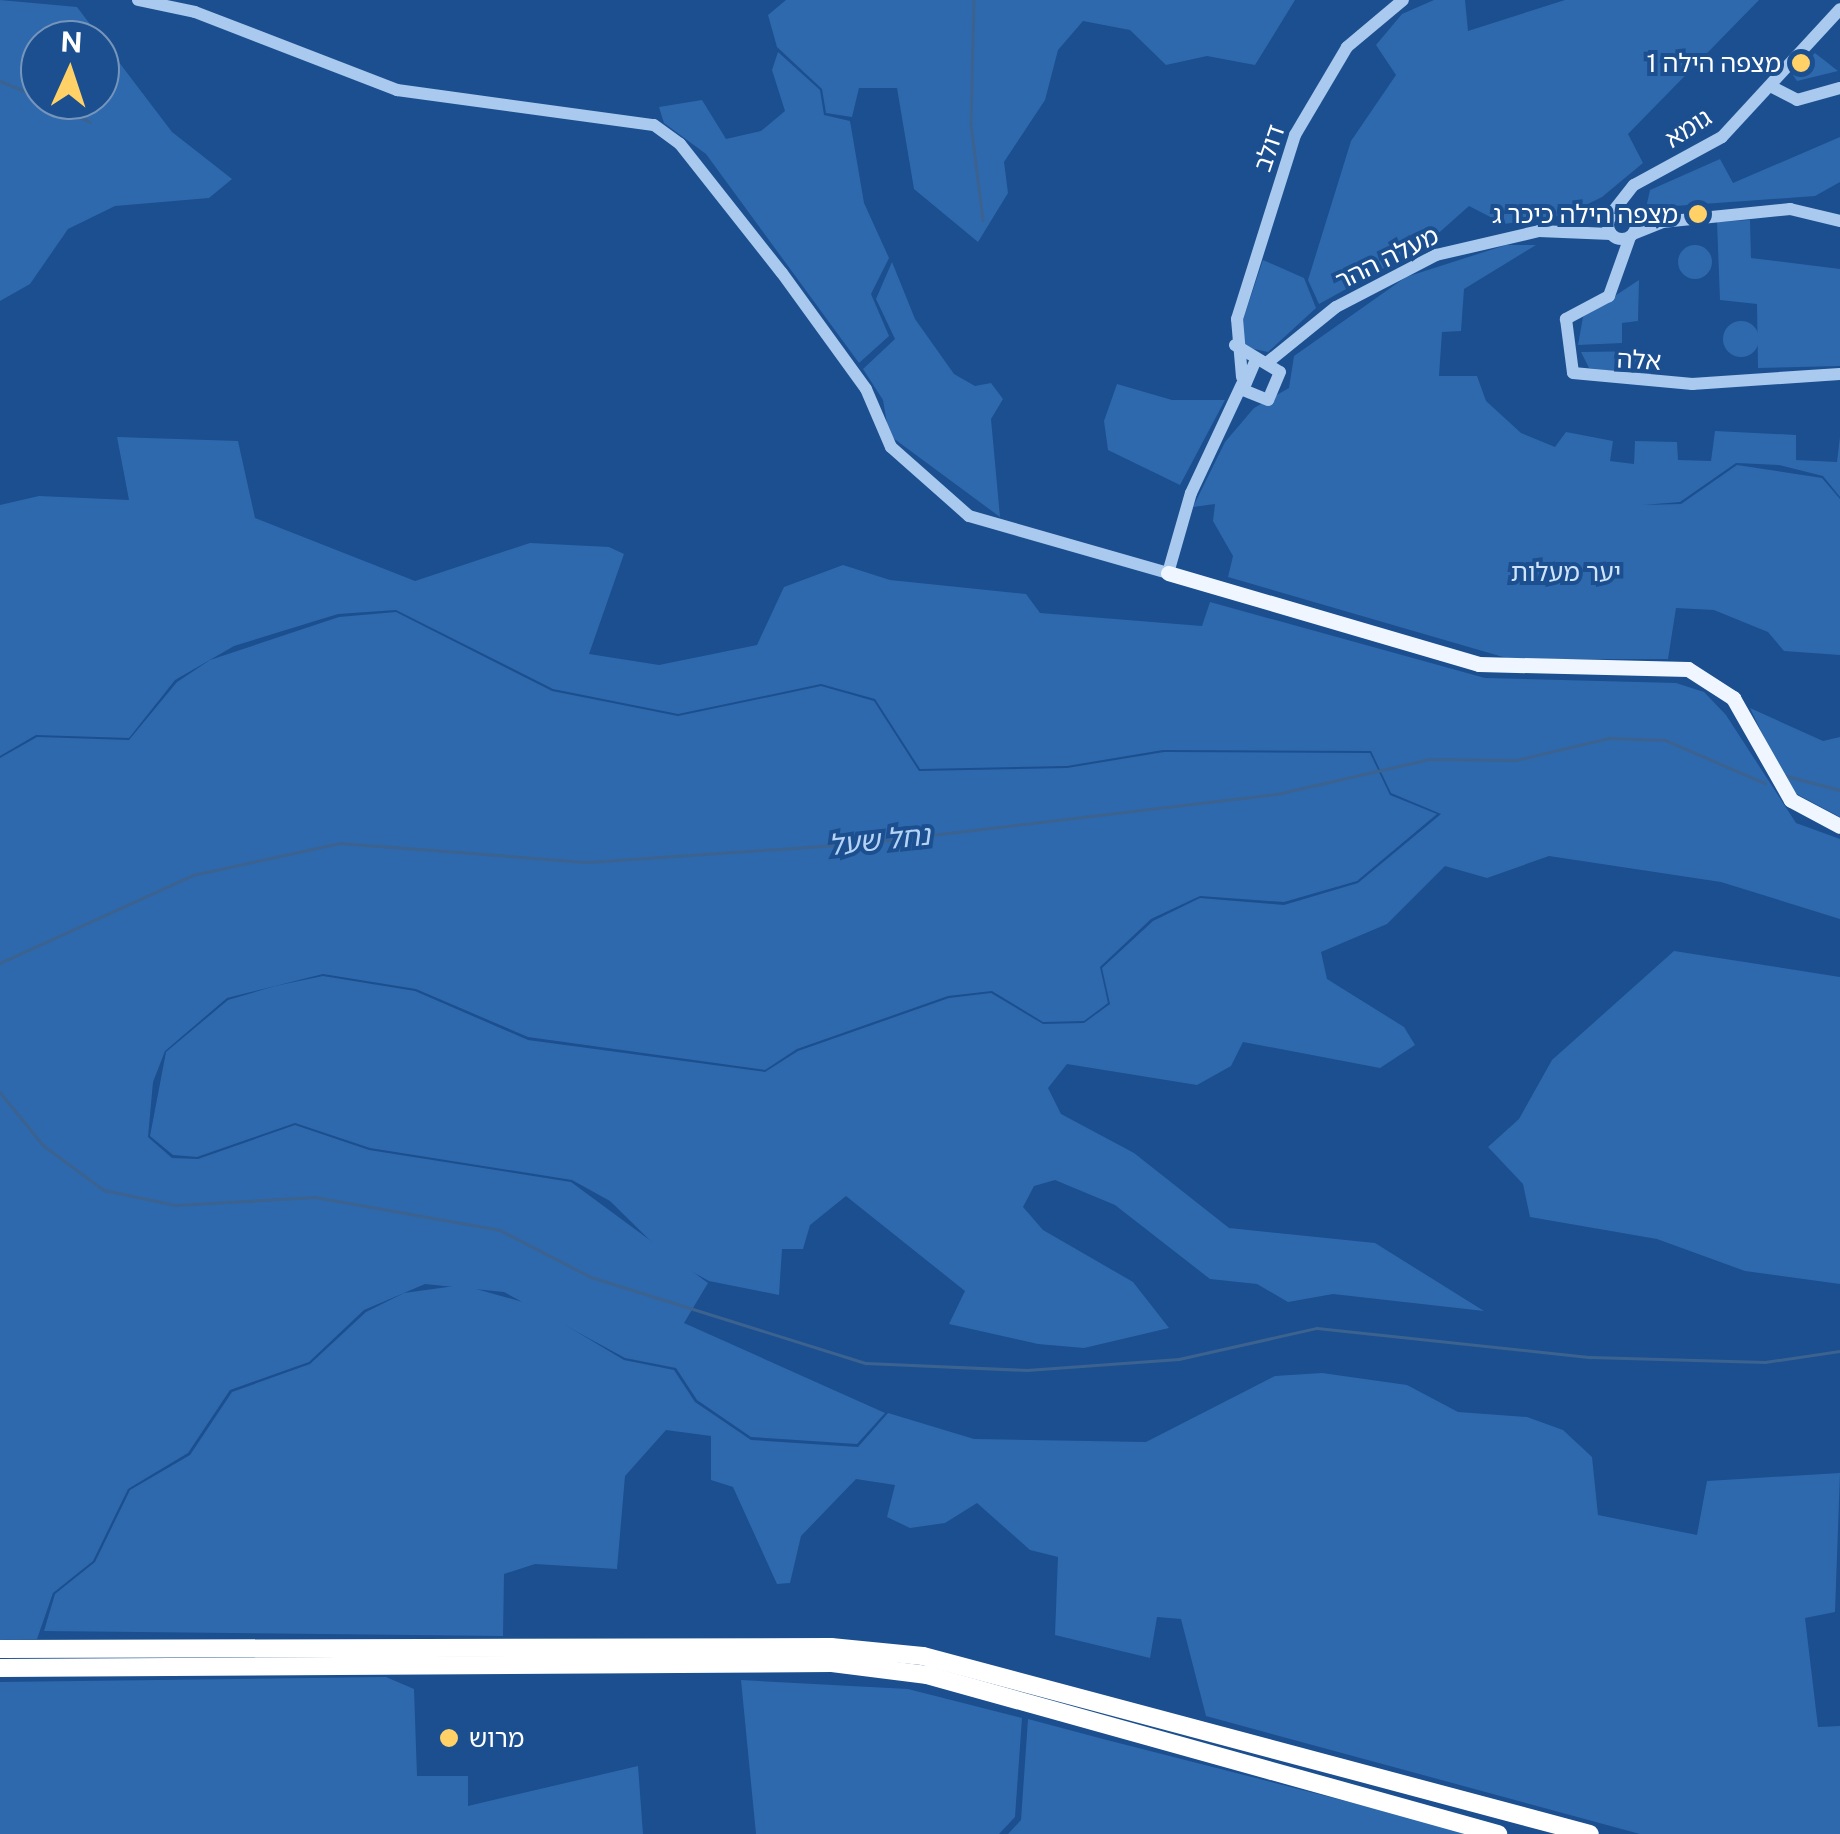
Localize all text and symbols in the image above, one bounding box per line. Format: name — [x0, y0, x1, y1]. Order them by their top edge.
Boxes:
north arrow — [20, 20, 120, 120]
text: N — [60, 24, 83, 59]
place label: מצפה הילה 1 — [1646, 48, 1781, 78]
marker: מצפה הילה 1 — [1790, 52, 1812, 74]
street label: גומא — [1659, 102, 1717, 154]
street label: דולב — [1247, 121, 1291, 175]
place label: מצפה הילה כיכר ג — [1492, 199, 1678, 229]
marker: מצפה הילה כיכר ג — [1687, 203, 1709, 225]
street label: מעלה ההר — [1331, 220, 1443, 296]
street label: אלה — [1616, 344, 1662, 376]
park label: יער מעלות — [1511, 557, 1621, 587]
water label: נחל שעל — [826, 818, 932, 862]
place label: מרוש — [469, 1723, 524, 1753]
marker: מרוש — [438, 1727, 460, 1749]

